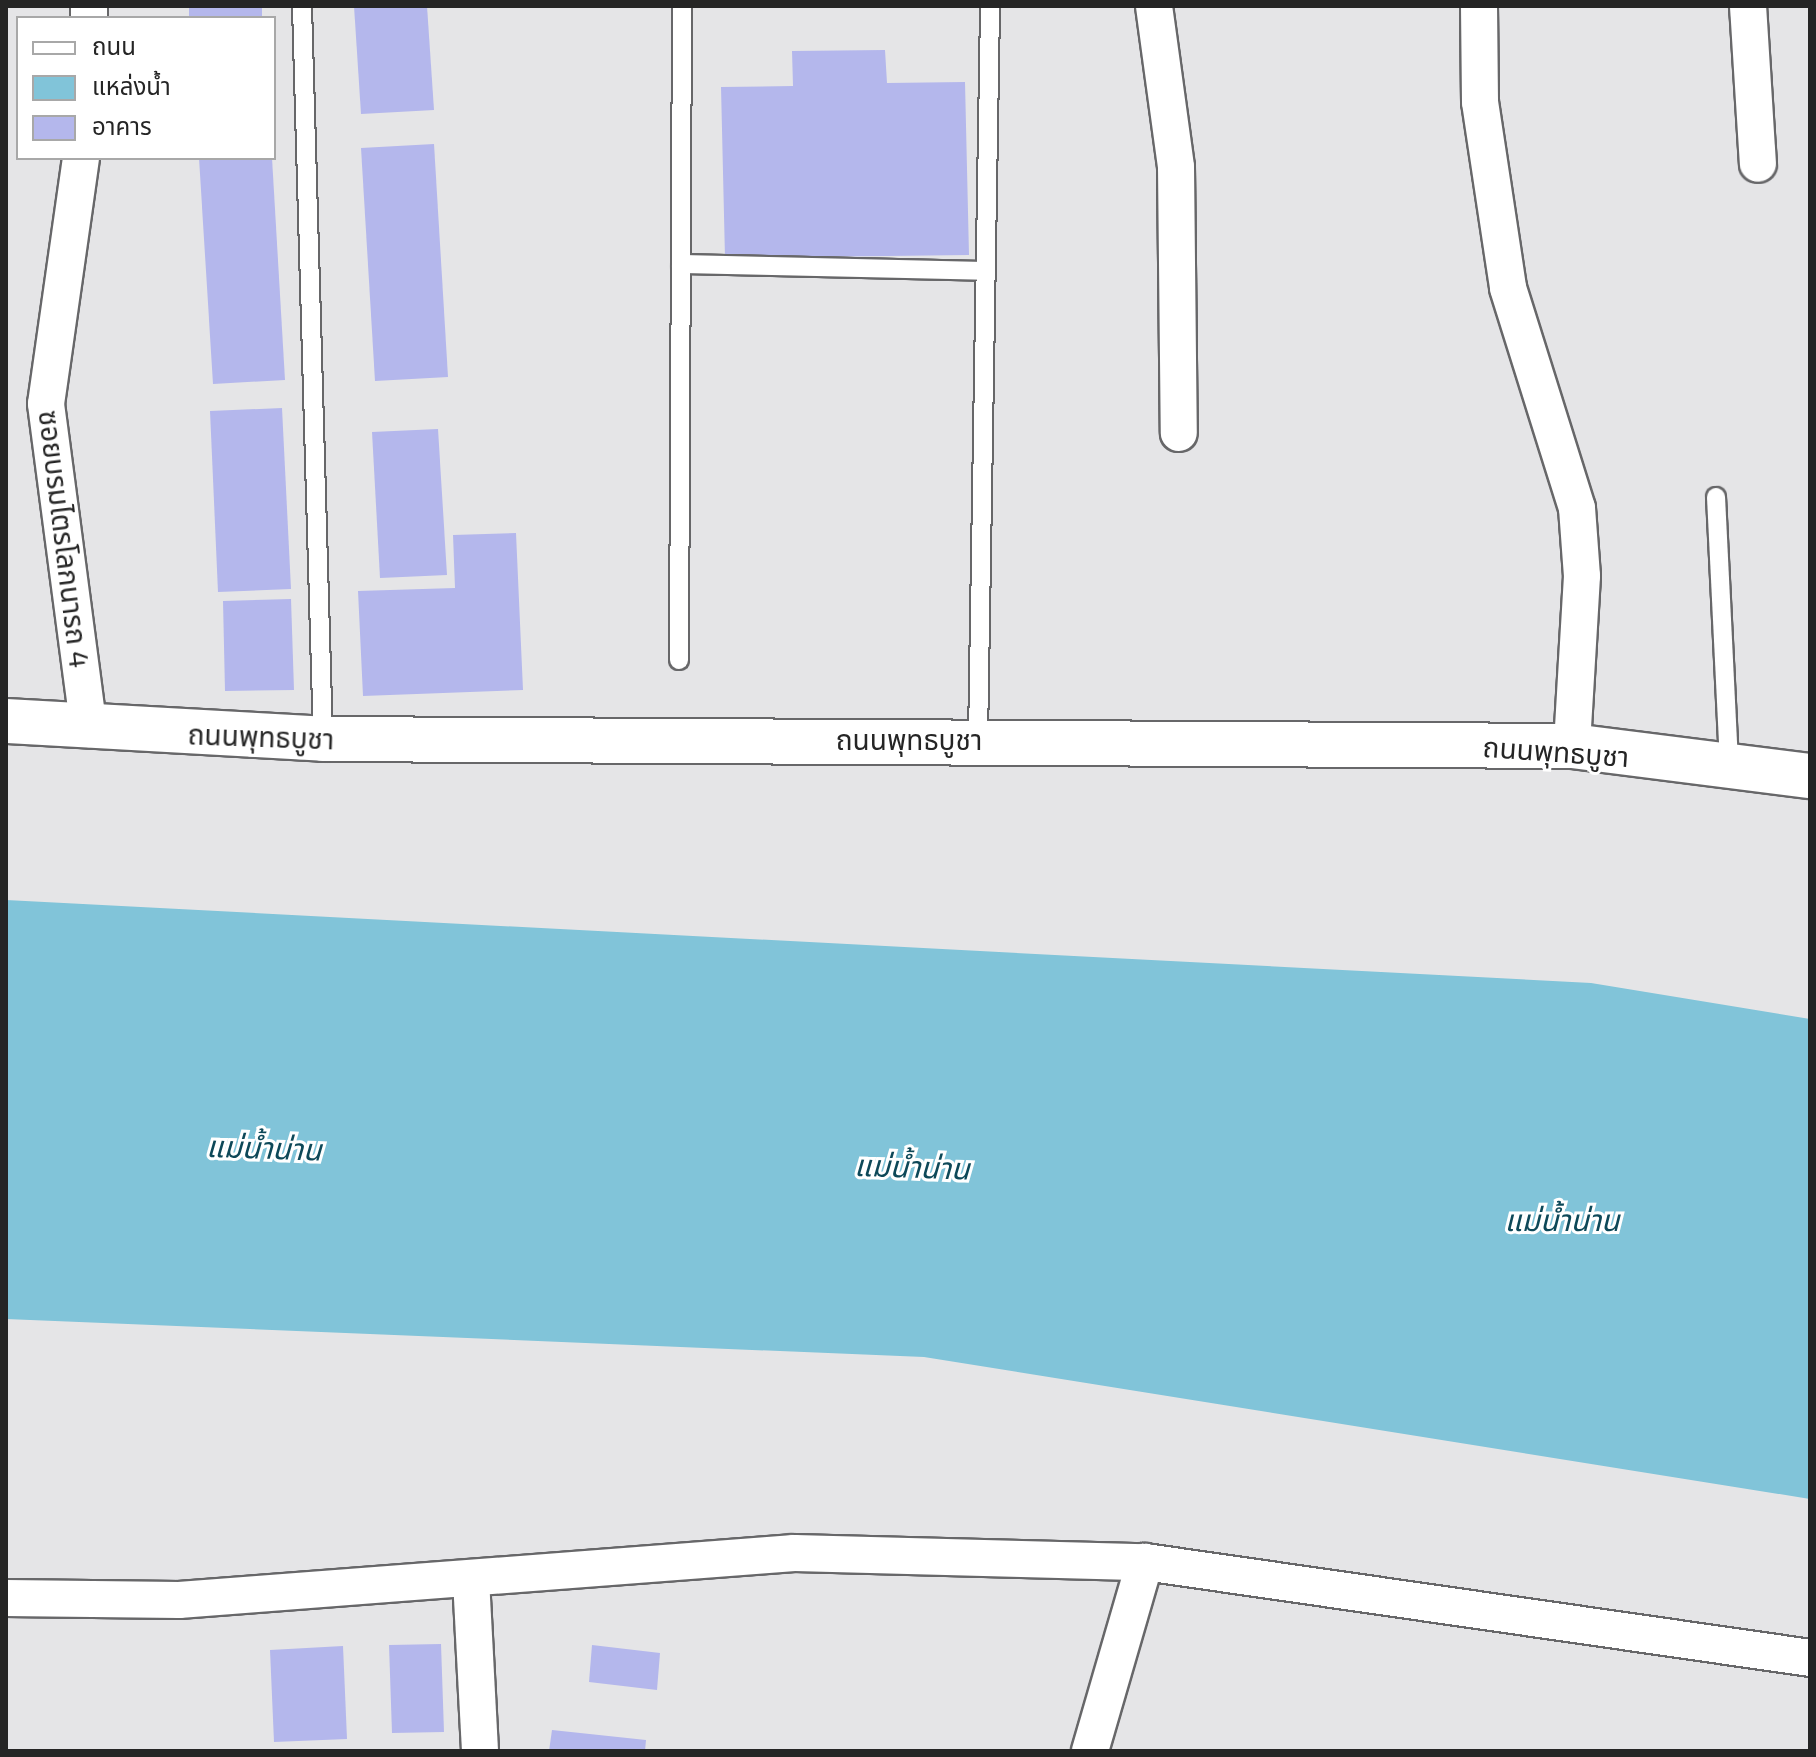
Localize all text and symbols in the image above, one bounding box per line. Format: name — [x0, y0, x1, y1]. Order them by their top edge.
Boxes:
legend — [16, 16, 276, 160]
text: ถนน — [92, 31, 136, 60]
text: แหล่งน้ำ — [92, 71, 171, 100]
text: อาคาร — [92, 111, 152, 140]
street label: ซอยบรมไตรโลกนารถ 4 — [33, 408, 97, 670]
street label: ถนนพุทธบูชา — [187, 717, 335, 755]
street label: ถนนพุทธบูชา — [836, 722, 982, 756]
street label: ถนนพุทธบูชา — [1482, 729, 1630, 773]
water label: แม่น้ำน่าน — [206, 1127, 322, 1167]
water label: แม่น้ำน่าน — [854, 1146, 970, 1186]
water label: แม่น้ำน่าน — [1505, 1201, 1619, 1237]

